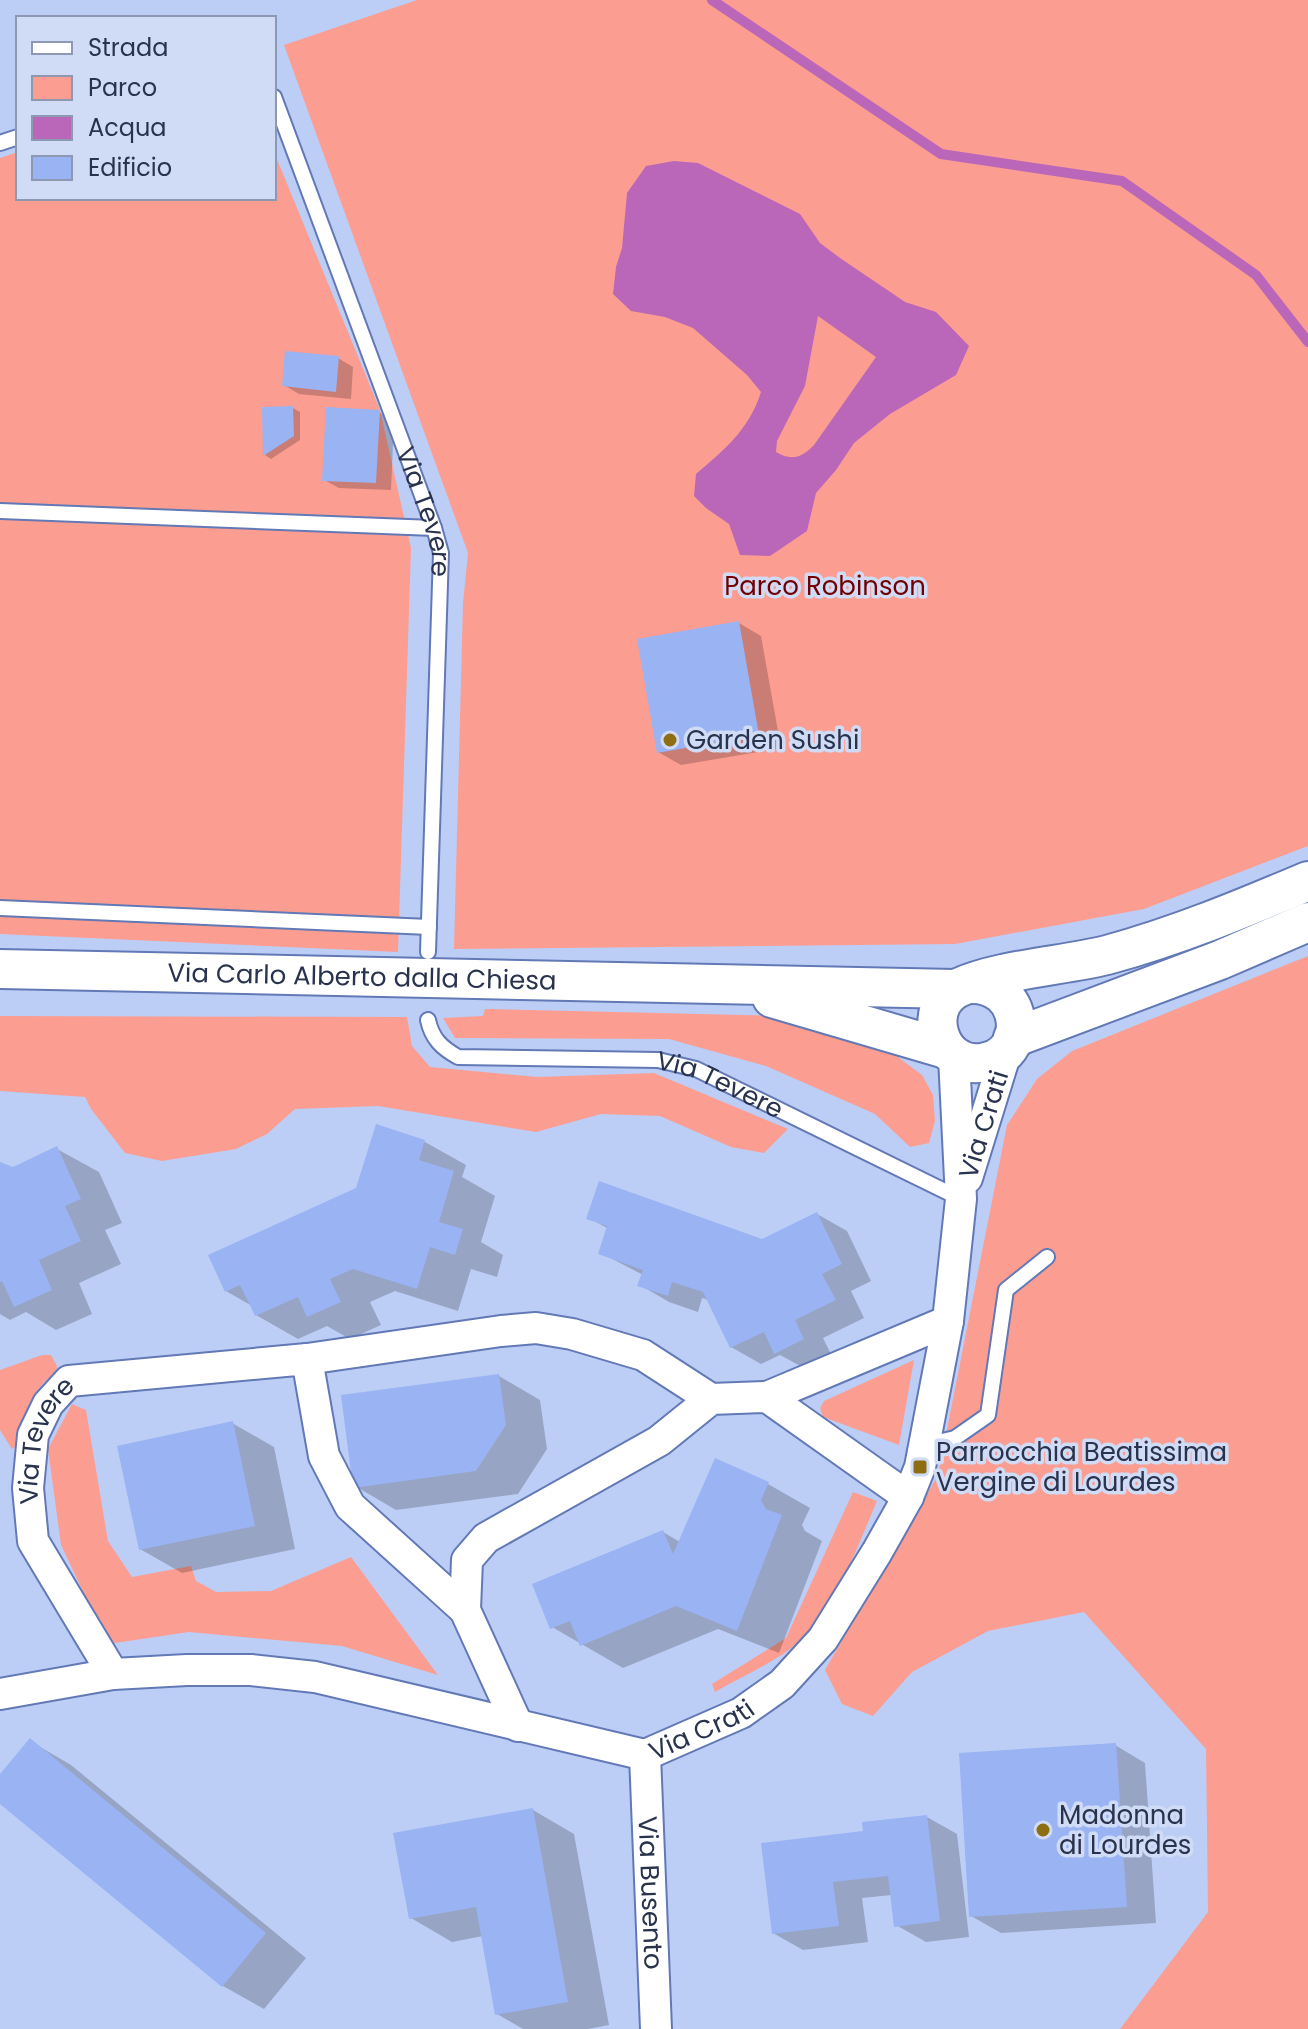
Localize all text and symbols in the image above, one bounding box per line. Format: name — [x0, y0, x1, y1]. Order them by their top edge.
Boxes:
legend — [16, 16, 276, 200]
text: Strada — [88, 31, 168, 64]
text: Parco — [88, 71, 157, 104]
text: Acqua — [88, 111, 167, 144]
text: Edificio — [88, 151, 172, 184]
street label: Via Tevere — [387, 442, 459, 578]
park label: Parco Robinson — [724, 568, 926, 604]
place label: Garden Sushi — [686, 722, 859, 758]
marker: Garden Sushi — [661, 731, 679, 749]
street label: Via Carlo Alberto dalla Chiesa — [167, 955, 557, 999]
street label: Via Tevere — [653, 1042, 789, 1127]
street label: Via Crati — [950, 1066, 1017, 1183]
street label: Via Tevere — [10, 1369, 83, 1506]
place label: Parrocchia Beatissima Vergine di Lourdes — [936, 1434, 1227, 1500]
marker: Parrocchia Beatissima Vergine di Lourdes — [911, 1458, 929, 1476]
street label: Via Crati — [643, 1691, 762, 1769]
place label: Madonna di Lourdes — [1059, 1797, 1191, 1863]
street label: Via Busento — [629, 1815, 672, 1970]
marker: Madonna di Lourdes — [1034, 1821, 1052, 1839]

